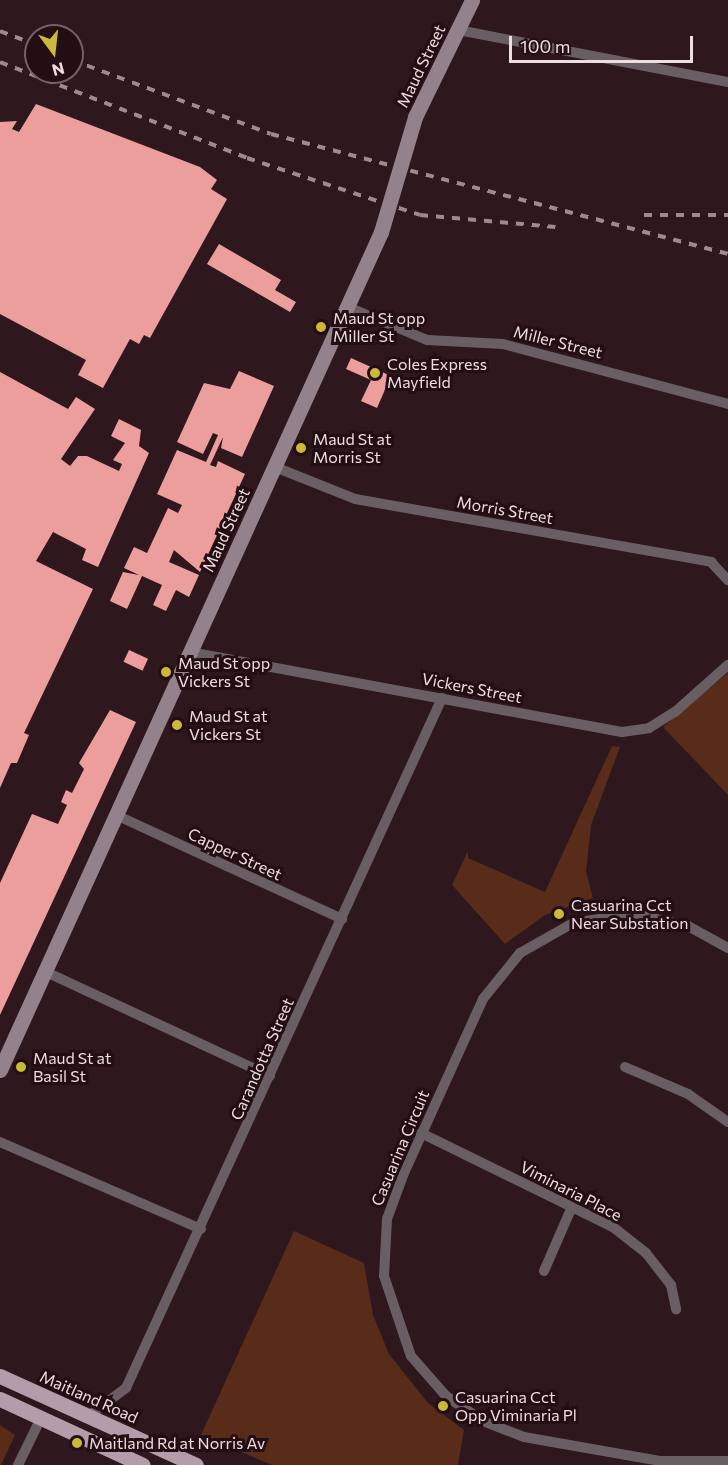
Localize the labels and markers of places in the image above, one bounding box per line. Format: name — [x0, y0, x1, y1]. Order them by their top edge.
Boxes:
place label: Maud St opp Miller St — [333, 308, 425, 346]
marker: Maud St opp Miller St — [314, 320, 328, 334]
place label: Coles Express Mayfield — [387, 354, 487, 392]
marker: Coles Express Mayfield — [368, 366, 382, 380]
place label: Maud St at Morris St — [313, 429, 392, 467]
marker: Maud St at Morris St — [294, 441, 308, 455]
place label: Maud St opp Vickers St — [178, 653, 270, 691]
marker: Maud St opp Vickers St — [159, 665, 173, 679]
place label: Maud St at Vickers St — [189, 706, 268, 744]
marker: Maud St at Vickers St — [170, 718, 184, 732]
place label: Casuarina Cct Near Substation — [571, 895, 689, 933]
marker: Casuarina Cct Near Substation — [552, 907, 566, 921]
place label: Maud St at Basil St — [33, 1048, 112, 1086]
marker: Maud St at Basil St — [14, 1060, 28, 1074]
place label: Casuarina Cct Opp Viminaria Pl — [455, 1387, 577, 1425]
marker: Casuarina Cct Opp Viminaria Pl — [436, 1399, 450, 1413]
place label: Maitland Rd at Norris Av — [89, 1433, 265, 1453]
marker: Maitland Rd at Norris Av — [70, 1436, 84, 1450]

